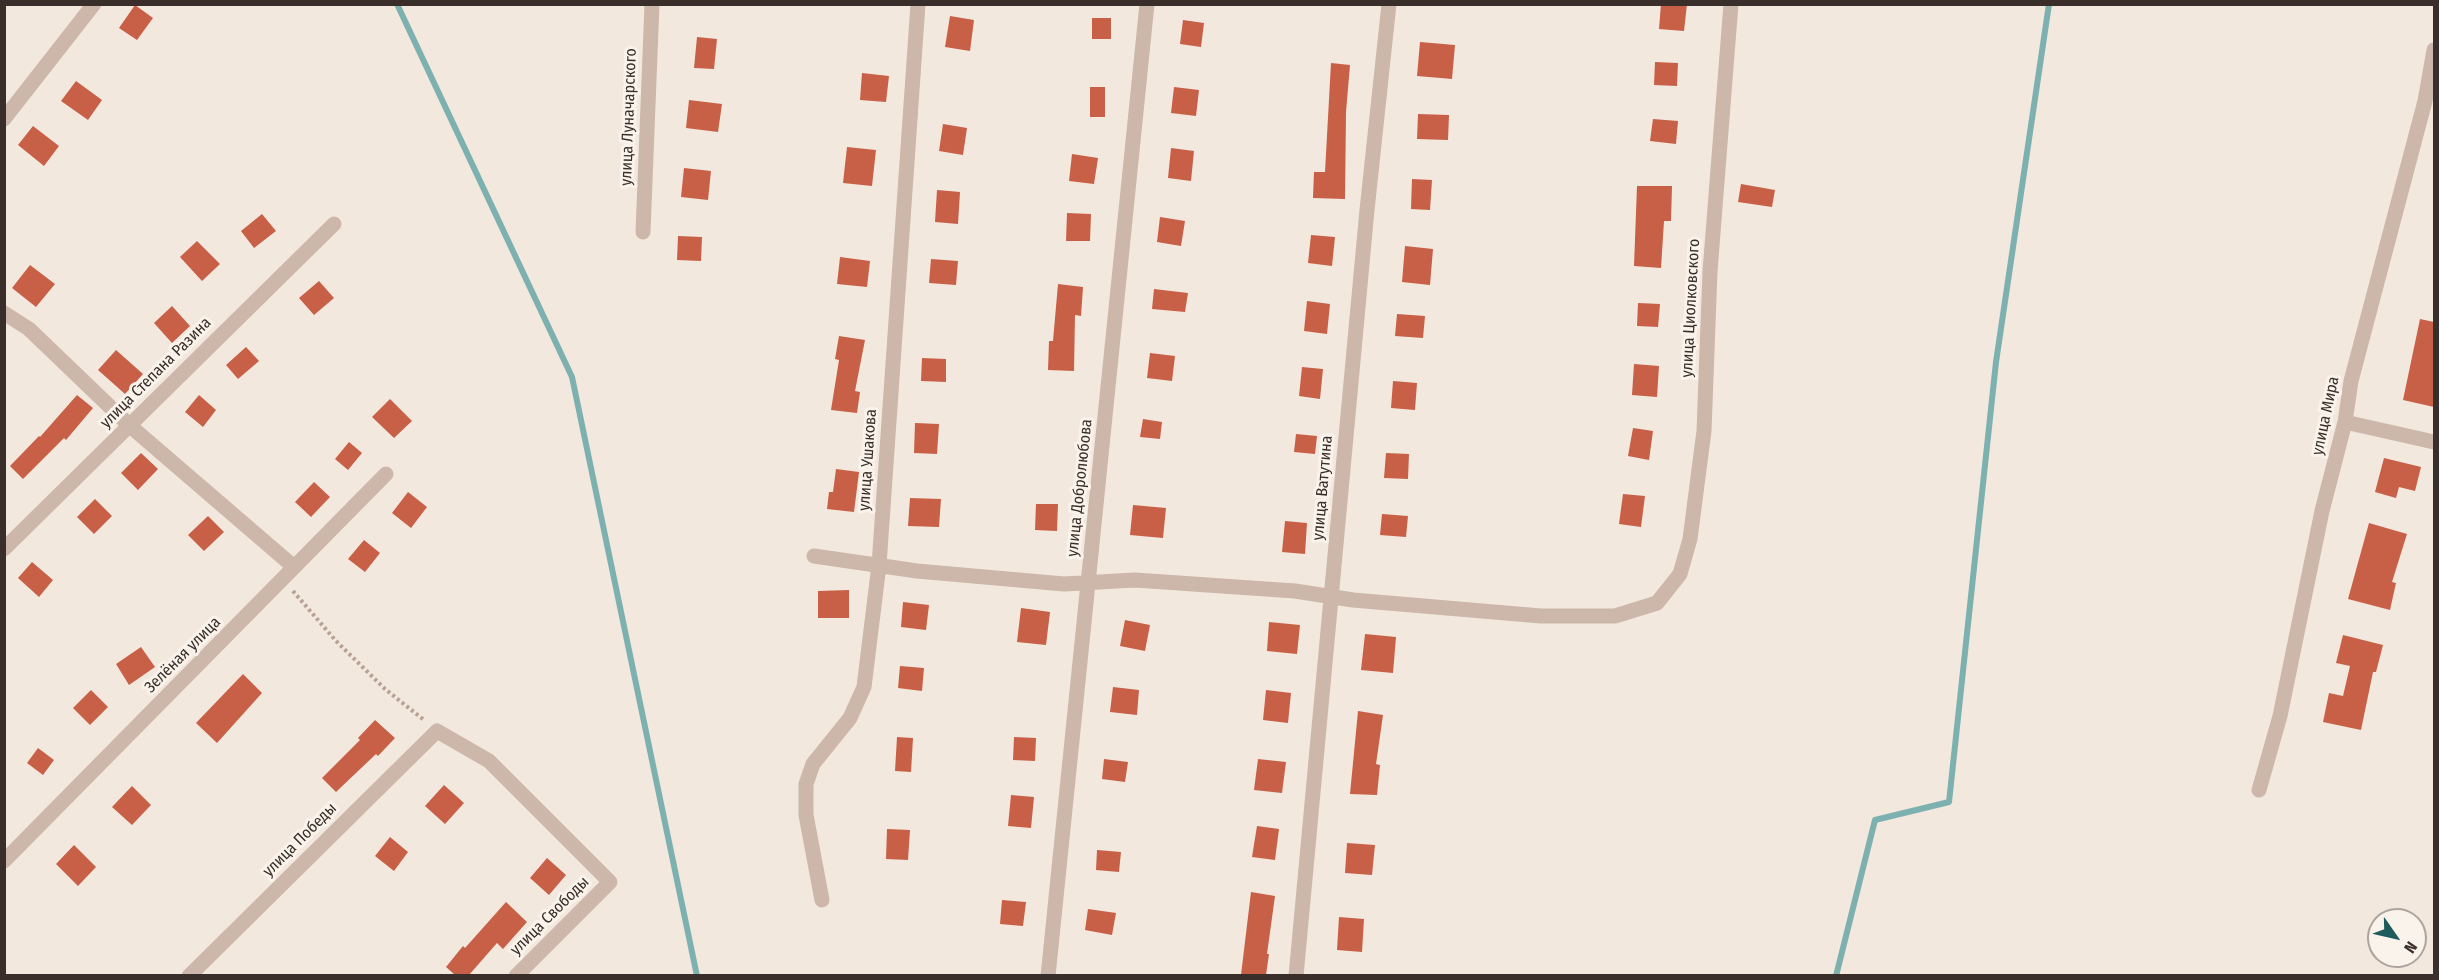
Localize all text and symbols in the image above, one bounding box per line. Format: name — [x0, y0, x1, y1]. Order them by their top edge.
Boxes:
street label: улица Луначарского — [617, 48, 641, 186]
street label: улица Циолковского — [1678, 238, 1704, 378]
street label: улица Степана Разина — [97, 314, 215, 432]
street label: улица Мира — [2308, 375, 2344, 457]
street label: улица Ушакова — [855, 408, 881, 512]
street label: улица Добролюбова — [1063, 418, 1097, 558]
street label: улица Ватутина — [1309, 435, 1337, 541]
street label: Зелёная улица — [141, 613, 225, 697]
street label: улица Победы — [259, 799, 341, 881]
street label: улица Свободы — [507, 873, 593, 959]
north arrow — [2367, 908, 2427, 968]
text: N — [2400, 938, 2421, 957]

